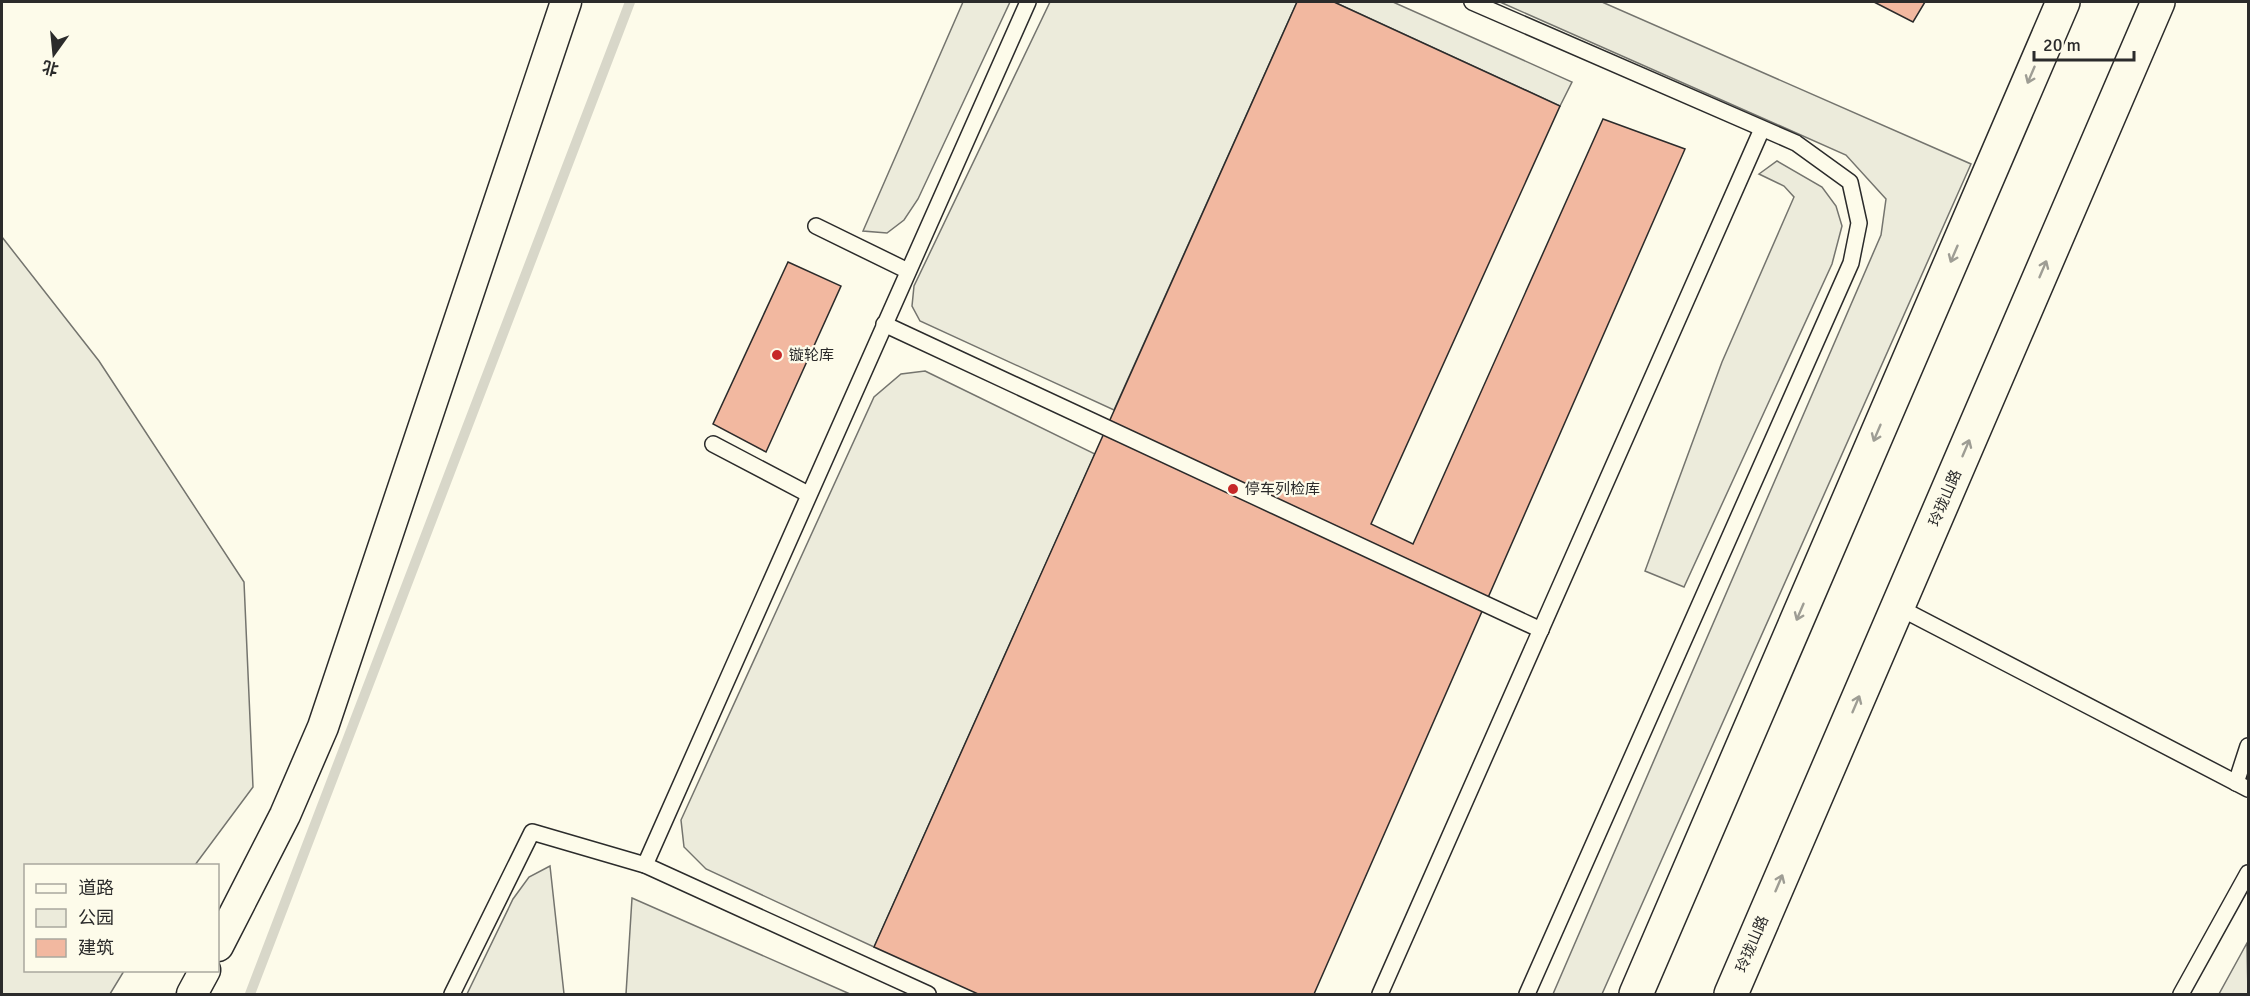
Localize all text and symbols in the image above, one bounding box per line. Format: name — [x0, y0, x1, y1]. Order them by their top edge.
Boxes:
north arrow — [24, 24, 84, 84]
scale bar — [2034, 24, 2134, 62]
text: 20 m — [2043, 34, 2081, 56]
text: 北 — [40, 56, 61, 79]
one-way arrow — [2025, 65, 2036, 83]
one-way arrow — [1948, 244, 1959, 262]
one-way arrow — [2038, 260, 2050, 278]
place label: 镟轮库 — [789, 346, 834, 364]
marker: 镟轮库 — [770, 348, 784, 362]
one-way arrow — [1871, 423, 1882, 441]
one-way arrow — [1961, 439, 1972, 457]
street label: 玲珑山路 — [1925, 467, 1965, 529]
place label: 停车列检库 — [1245, 480, 1320, 498]
marker: 停车列检库 — [1226, 482, 1240, 496]
one-way arrow — [1794, 602, 1805, 621]
one-way arrow — [1851, 695, 1862, 714]
legend — [24, 864, 219, 972]
one-way arrow — [1774, 874, 1785, 893]
text: 道路 — [78, 877, 114, 899]
text: 公园 — [78, 907, 114, 929]
street label: 玲珑山路 — [1732, 913, 1772, 975]
text: 建筑 — [78, 937, 114, 959]

